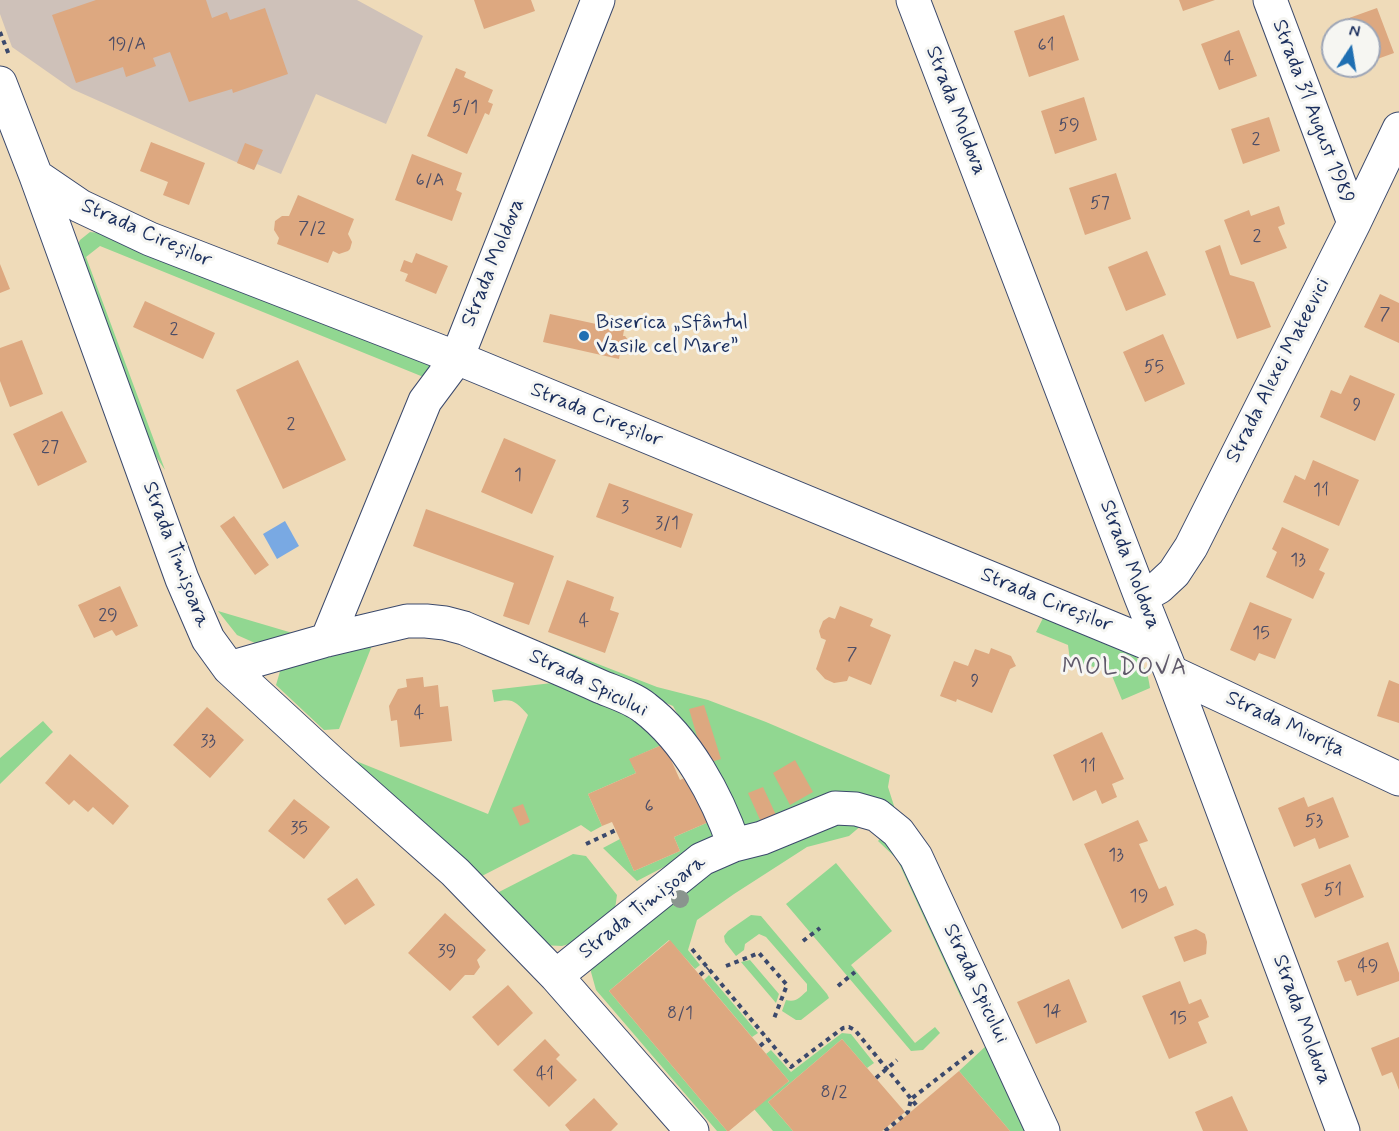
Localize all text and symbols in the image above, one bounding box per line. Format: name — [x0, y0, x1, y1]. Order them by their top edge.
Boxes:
street label: Strada 31 August 1989 — [1265, 16, 1359, 208]
north arrow — [1321, 18, 1381, 78]
text: N — [1347, 20, 1362, 43]
house number: 19/A — [108, 34, 146, 56]
house number: 61 — [1038, 35, 1054, 57]
street label: Strada Moldova — [919, 43, 991, 179]
house number: 4 — [1224, 49, 1234, 71]
house number: 5/1 — [452, 97, 478, 119]
house number: 59 — [1058, 115, 1080, 137]
house number: 2 — [1252, 129, 1260, 151]
house number: 6/A — [416, 170, 444, 192]
house number: 57 — [1090, 193, 1110, 215]
street label: Strada Cireșilor — [77, 194, 215, 274]
street label: Strada Moldova — [457, 195, 531, 331]
house number: 7/2 — [298, 218, 326, 240]
house number: 2 — [1253, 226, 1261, 248]
street label: Strada Alexei Mateevici — [1221, 274, 1337, 468]
house number: 7 — [1380, 304, 1390, 326]
place label: Biserica „Sfântul Vasile cel Mare” — [596, 311, 748, 361]
house number: 2 — [170, 319, 178, 341]
marker: Biserica „Sfântul Vasile cel Mare” — [577, 329, 591, 343]
house number: 55 — [1144, 357, 1164, 379]
street label: Strada Cireșilor — [526, 378, 666, 454]
house number: 9 — [1353, 395, 1361, 417]
house number: 2 — [287, 414, 295, 436]
house number: 27 — [41, 437, 59, 459]
house number: 1 — [514, 465, 522, 487]
street label: Strada Timișoara — [136, 478, 214, 632]
house number: 11 — [1313, 480, 1329, 502]
house number: 3 — [621, 497, 629, 519]
street label: Strada Moldova — [1093, 497, 1165, 633]
house number: 3/1 — [655, 513, 679, 535]
house number: 13 — [1290, 550, 1306, 572]
street label: Strada Cireșilor — [976, 563, 1116, 639]
house number: 29 — [98, 605, 118, 627]
house number: 4 — [579, 611, 589, 633]
house number: 15 — [1252, 623, 1270, 645]
street label: Strada Spicului — [525, 644, 651, 724]
house number: 7 — [847, 644, 857, 666]
district label: MOLDOVA — [1063, 655, 1187, 683]
house number: 9 — [971, 671, 979, 693]
street label: Strada Miorița — [1221, 686, 1349, 764]
house number: 4 — [414, 703, 424, 725]
house number: 33 — [200, 731, 216, 753]
house number: 11 — [1080, 756, 1096, 778]
house number: 6 — [644, 796, 654, 818]
house number: 53 — [1305, 811, 1323, 833]
house number: 35 — [290, 818, 308, 840]
house number: 13 — [1108, 845, 1124, 867]
street label: Strada Timișoara — [574, 851, 712, 965]
house number: 51 — [1324, 880, 1342, 902]
house number: 19 — [1130, 886, 1148, 908]
street label: Strada Spicului — [936, 920, 1014, 1048]
house number: 39 — [438, 941, 456, 963]
street label: Strada Moldova — [1266, 952, 1336, 1088]
house number: 49 — [1357, 956, 1379, 978]
house number: 14 — [1043, 1001, 1061, 1023]
house number: 8/1 — [667, 1003, 693, 1025]
house number: 15 — [1169, 1008, 1187, 1030]
house number: 41 — [536, 1064, 554, 1086]
house number: 8/2 — [821, 1082, 847, 1104]

